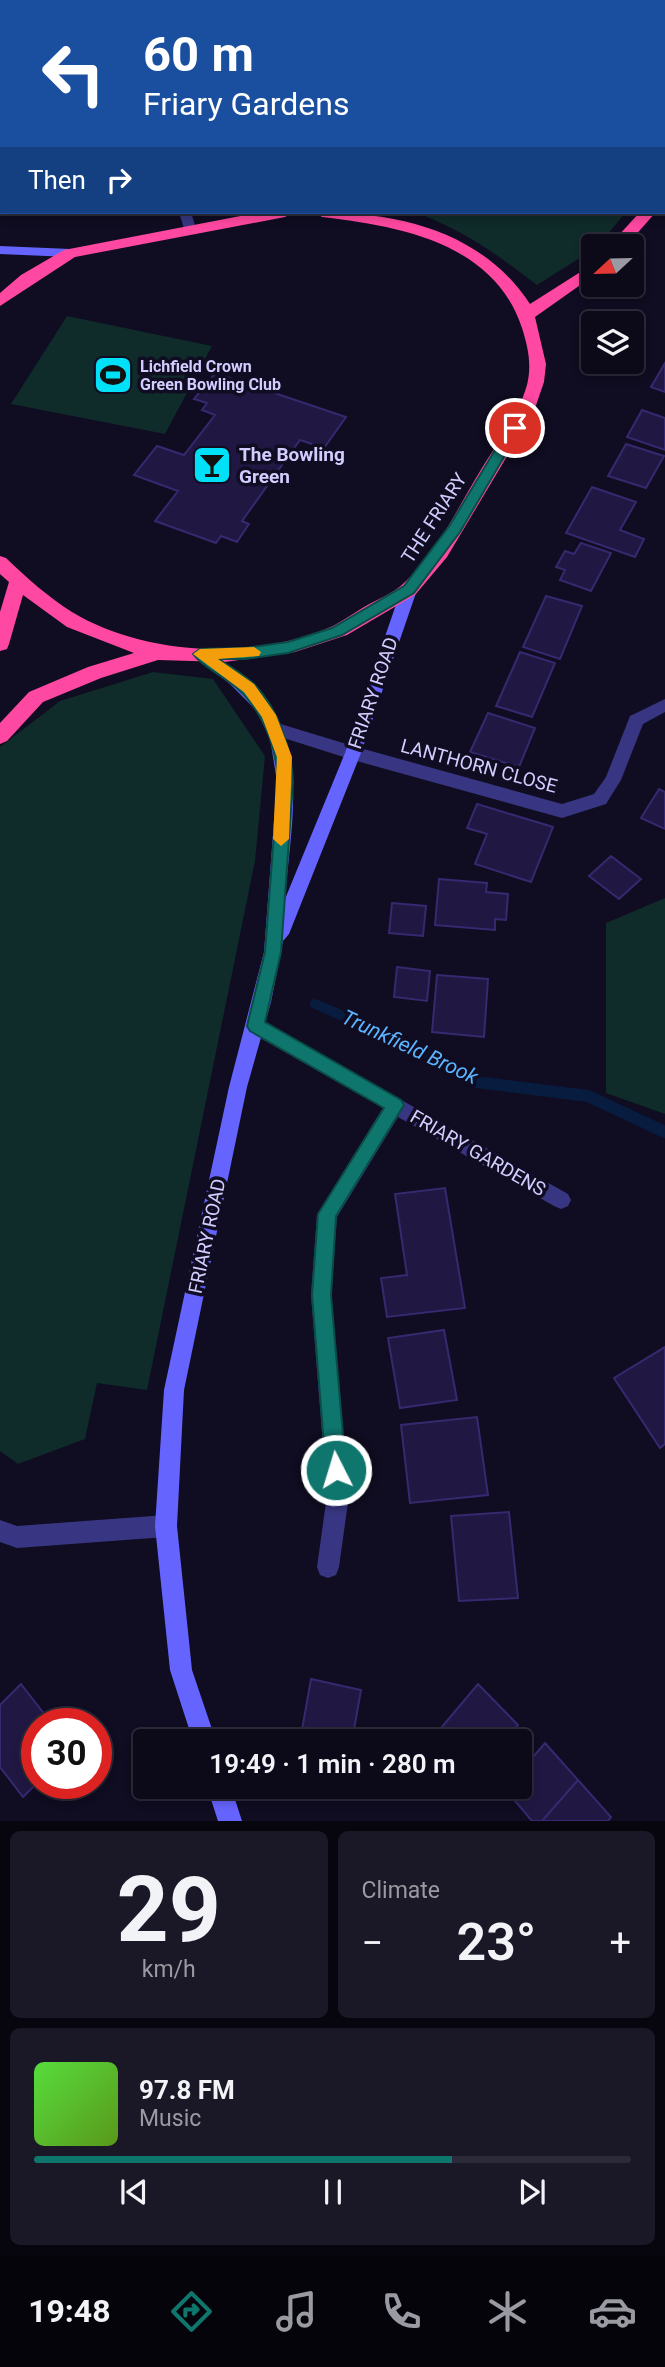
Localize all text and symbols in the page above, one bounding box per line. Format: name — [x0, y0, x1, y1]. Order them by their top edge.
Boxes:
text: 60 m — [143, 26, 254, 83]
icon: left — [28, 28, 119, 119]
text: Friary Gardens — [143, 85, 349, 123]
icon: right — [100, 161, 138, 199]
text: Then — [28, 165, 86, 195]
north arrow — [581, 234, 644, 298]
map controls — [581, 234, 644, 374]
button: layers — [581, 311, 644, 374]
sports icon: Lichfield Crown Green Bowling Club — [92, 354, 134, 396]
place label: Lichfield Crown Green Bowling Club — [140, 357, 281, 394]
pin — [485, 398, 545, 458]
icon: arrive — [496, 409, 534, 447]
place label: The Bowling Green — [239, 443, 345, 488]
bar icon: The Bowling Green — [191, 444, 233, 486]
street label: THE FRIARY — [396, 468, 472, 567]
street label: FRIARY ROAD — [343, 634, 403, 752]
street label: LANTHORN CLOSE — [398, 734, 560, 798]
water label: Trunkfield Brook — [338, 1005, 483, 1089]
street label: FRIARY GARDENS — [406, 1105, 550, 1201]
street label: FRIARY ROAD — [184, 1176, 230, 1296]
position arrow — [299, 1433, 373, 1507]
speed limit sign: 30 — [21, 1708, 112, 1799]
text: 19:49 · 1 min · 280 m — [209, 1749, 456, 1779]
text: 29 — [117, 1857, 221, 1963]
text: Climate — [362, 1877, 440, 1904]
text: 23° — [457, 1912, 536, 1973]
text: − — [362, 1921, 383, 1965]
text: + — [609, 1921, 631, 1965]
text: km/h — [142, 1956, 196, 1983]
text: 97.8 FM — [139, 2075, 235, 2105]
text: Music — [139, 2105, 201, 2132]
icon: previous — [115, 2173, 153, 2211]
icon: pause — [314, 2173, 352, 2211]
icon: next — [513, 2173, 551, 2211]
icon: directions — [167, 2287, 216, 2336]
icon: music — [272, 2287, 321, 2336]
icon: phone — [377, 2287, 426, 2336]
icon: climate — [483, 2287, 532, 2336]
icon: car — [588, 2287, 637, 2336]
text: 19:48 — [28, 2292, 111, 2330]

